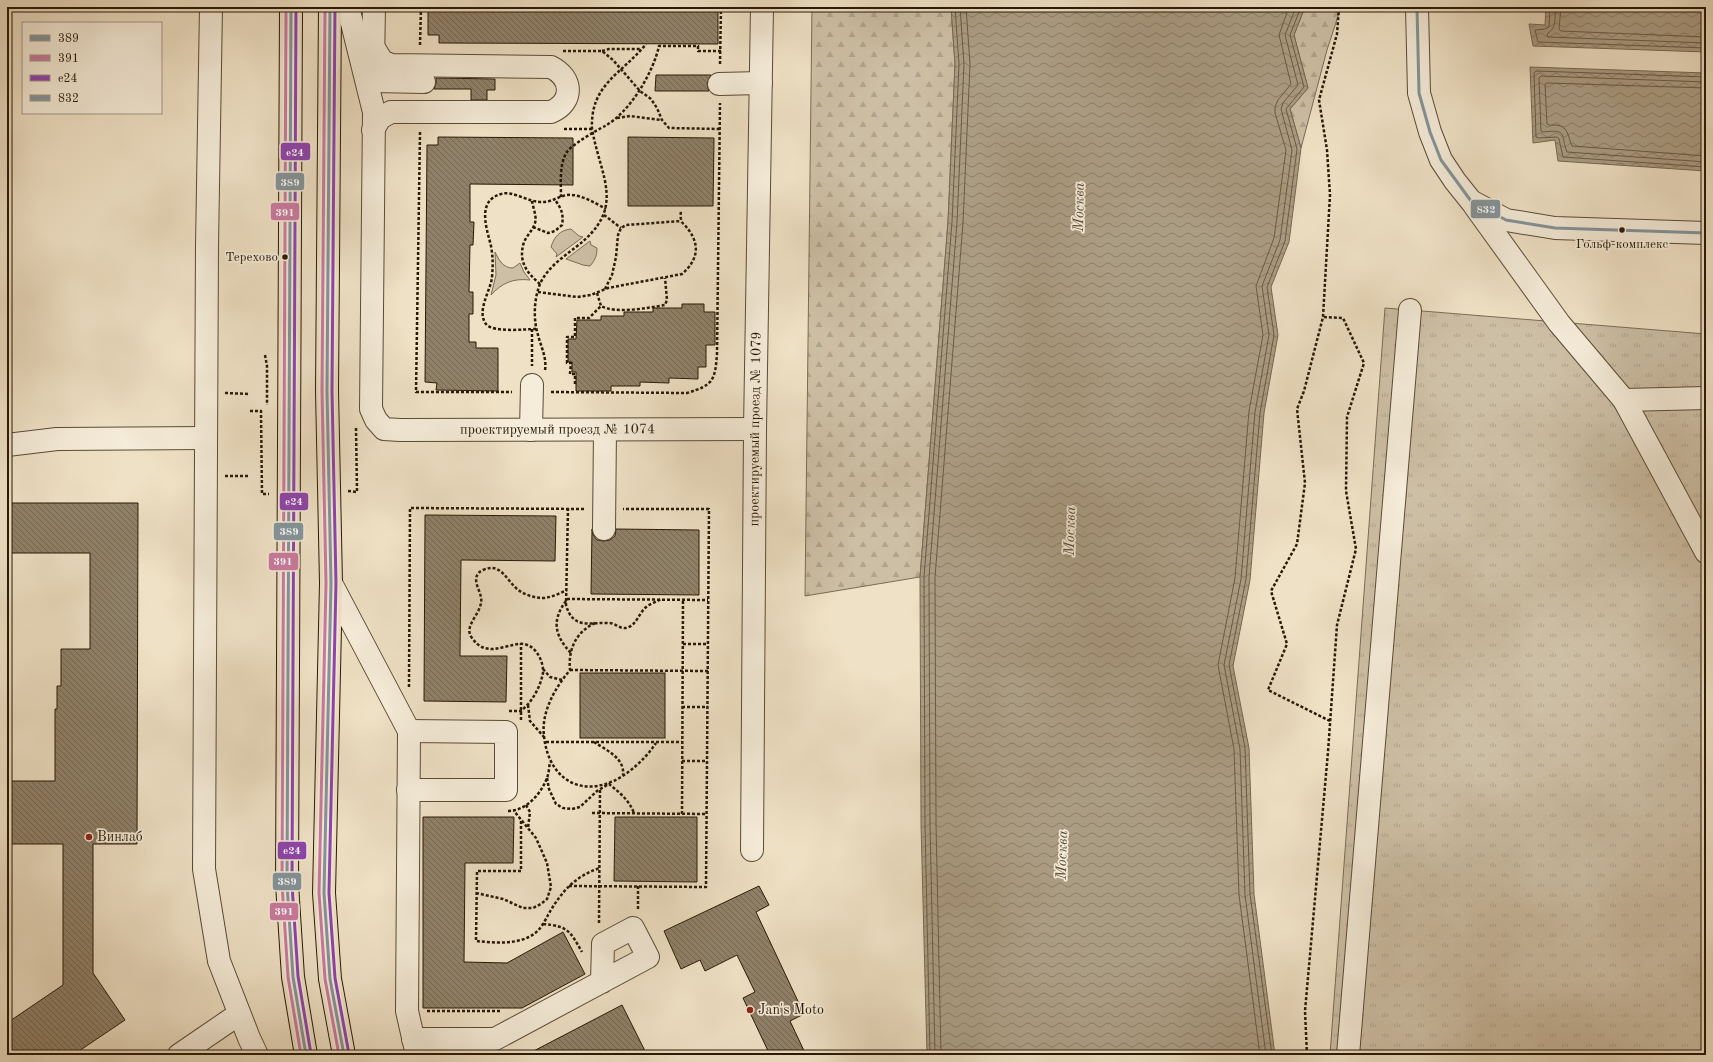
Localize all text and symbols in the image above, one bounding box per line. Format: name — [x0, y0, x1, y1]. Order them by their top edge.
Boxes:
legend — [22, 22, 162, 114]
text: 389 — [58, 33, 79, 45]
text: 391 — [58, 53, 79, 65]
text: е24 — [58, 73, 77, 85]
text: 832 — [58, 93, 79, 105]
line badge: е24 — [280, 142, 311, 161]
text: е24 — [286, 148, 304, 159]
line badge: 389 — [275, 172, 305, 191]
text: 389 — [280, 178, 300, 189]
water label: Москва — [1072, 182, 1088, 233]
line badge: 832 — [1470, 199, 1501, 219]
line badge: 391 — [270, 202, 300, 221]
text: 832 — [1476, 205, 1496, 216]
text: 391 — [275, 208, 295, 219]
marker: Гольф-комплекс — [1617, 225, 1627, 235]
place label: Гольф-комплекс — [1576, 238, 1668, 251]
place label: Терехово — [225, 251, 278, 264]
marker: Терехово — [280, 252, 290, 262]
street label: проектируемый проезд № 1079 — [747, 331, 764, 527]
street label: проектируемый проезд № 1074 — [460, 422, 655, 437]
line badge: е24 — [279, 492, 309, 511]
text: е24 — [285, 497, 303, 508]
water label: Москва — [1063, 506, 1079, 557]
line badge: 389 — [273, 522, 304, 541]
text: 389 — [279, 527, 299, 538]
line badge: 391 — [268, 552, 299, 571]
text: 391 — [273, 557, 293, 568]
place label: Винлаб — [97, 830, 143, 844]
water label: Москва — [1055, 830, 1071, 881]
marker: Винлаб — [84, 832, 94, 842]
line badge: е24 — [277, 841, 307, 860]
text: е24 — [283, 846, 301, 857]
line badge: 389 — [272, 872, 302, 891]
text: 389 — [277, 877, 297, 888]
line badge: 391 — [269, 902, 299, 921]
text: 391 — [274, 907, 294, 918]
place label: Jan's Moto — [758, 1003, 824, 1017]
marker: Jan's Moto — [745, 1005, 755, 1015]

